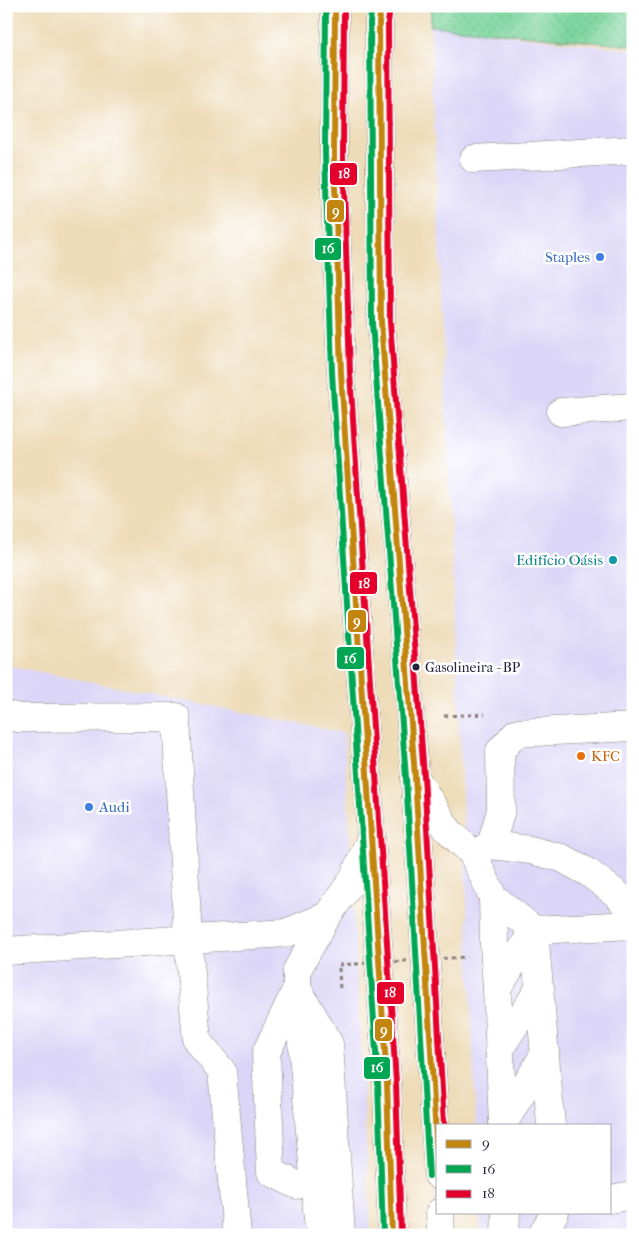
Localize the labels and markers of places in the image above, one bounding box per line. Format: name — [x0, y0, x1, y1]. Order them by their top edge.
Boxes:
place label: Staples — [545, 248, 590, 266]
marker: Staples — [594, 251, 606, 263]
place label: Edifício Oásis — [516, 551, 603, 569]
marker: Edifício Oásis — [607, 554, 619, 566]
place label: Gasolineira - BP — [425, 659, 521, 676]
marker: Gasolineira - BP — [411, 662, 421, 672]
place label: KFC — [591, 747, 620, 765]
marker: KFC — [575, 750, 587, 762]
place label: Audi — [98, 798, 130, 816]
marker: Audi — [83, 801, 95, 813]

